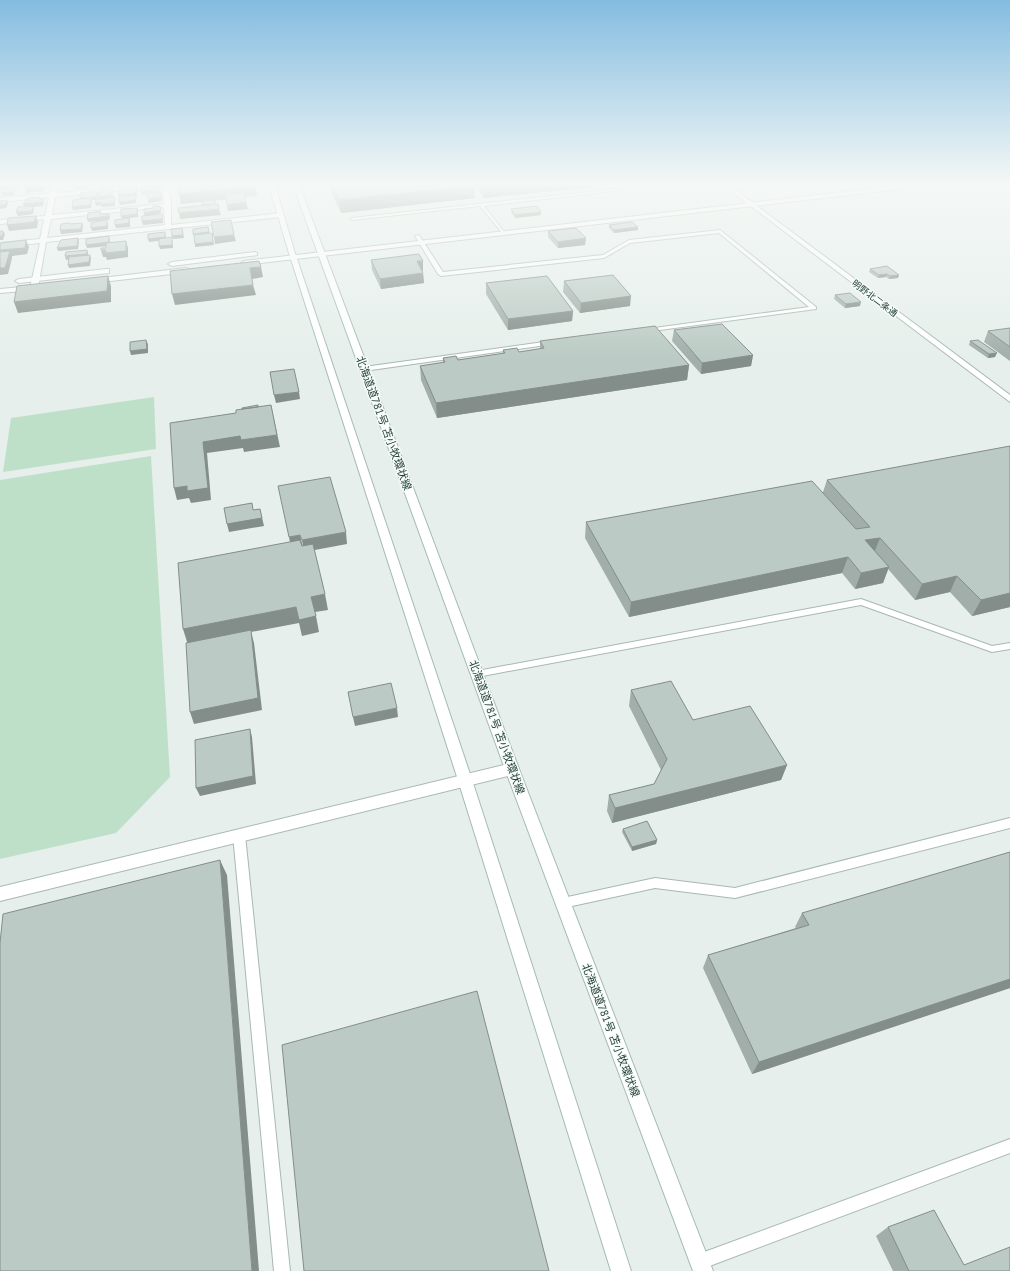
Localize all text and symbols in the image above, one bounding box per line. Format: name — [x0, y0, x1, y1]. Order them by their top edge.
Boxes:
street label: 明野北二条通 — [850, 277, 900, 319]
street label: 北海道道781号 苫小牧環状線 — [353, 354, 415, 492]
street label: 北海道道781号 苫小牧環状線 — [466, 658, 528, 796]
street label: 北海道道781号 苫小牧環状線 — [579, 961, 643, 1099]

